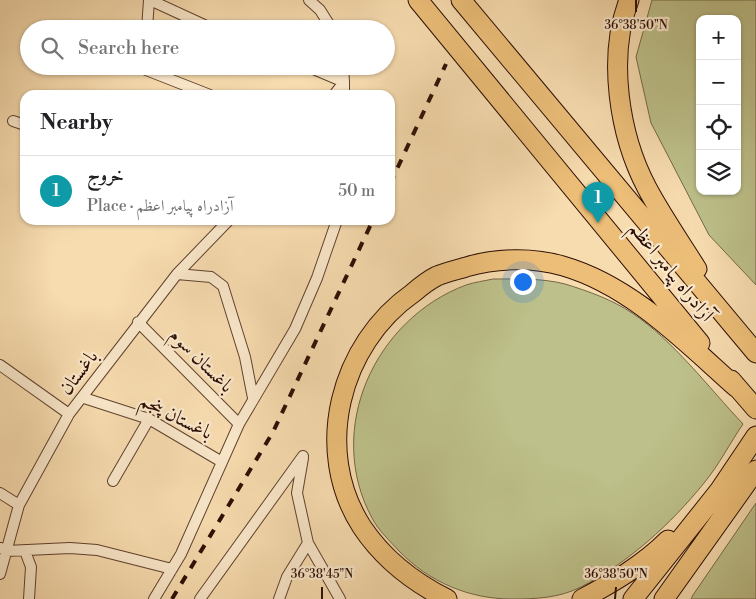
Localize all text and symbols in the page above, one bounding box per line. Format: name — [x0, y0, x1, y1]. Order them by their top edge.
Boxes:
map controls — [696, 15, 741, 195]
button: + — [696, 15, 741, 60]
text: 36°38'50"N — [604, 18, 668, 33]
search box — [20, 20, 395, 75]
icon: search — [38, 34, 66, 62]
text: Search here — [78, 36, 179, 60]
button: − — [696, 60, 741, 105]
button: locate — [696, 105, 741, 150]
text: Nearby — [40, 110, 113, 136]
button: layers — [696, 150, 741, 195]
text: خروج — [87, 163, 124, 187]
text: 1 — [52, 181, 60, 201]
text: 50 m — [338, 181, 375, 201]
pin: 1 — [582, 182, 614, 223]
text: Place · آزادراه پیامبر اعظم — [87, 196, 233, 216]
street label: آزادراه پیامبر اعظم — [619, 216, 721, 332]
your location — [510, 269, 536, 295]
street label: باغستان سوم — [160, 323, 239, 402]
street label: باغستان — [54, 345, 104, 401]
street label: باغستان پنجم — [133, 388, 217, 450]
text: 36°38'45"N — [291, 567, 353, 582]
text: 36°38'50"N — [584, 567, 648, 582]

